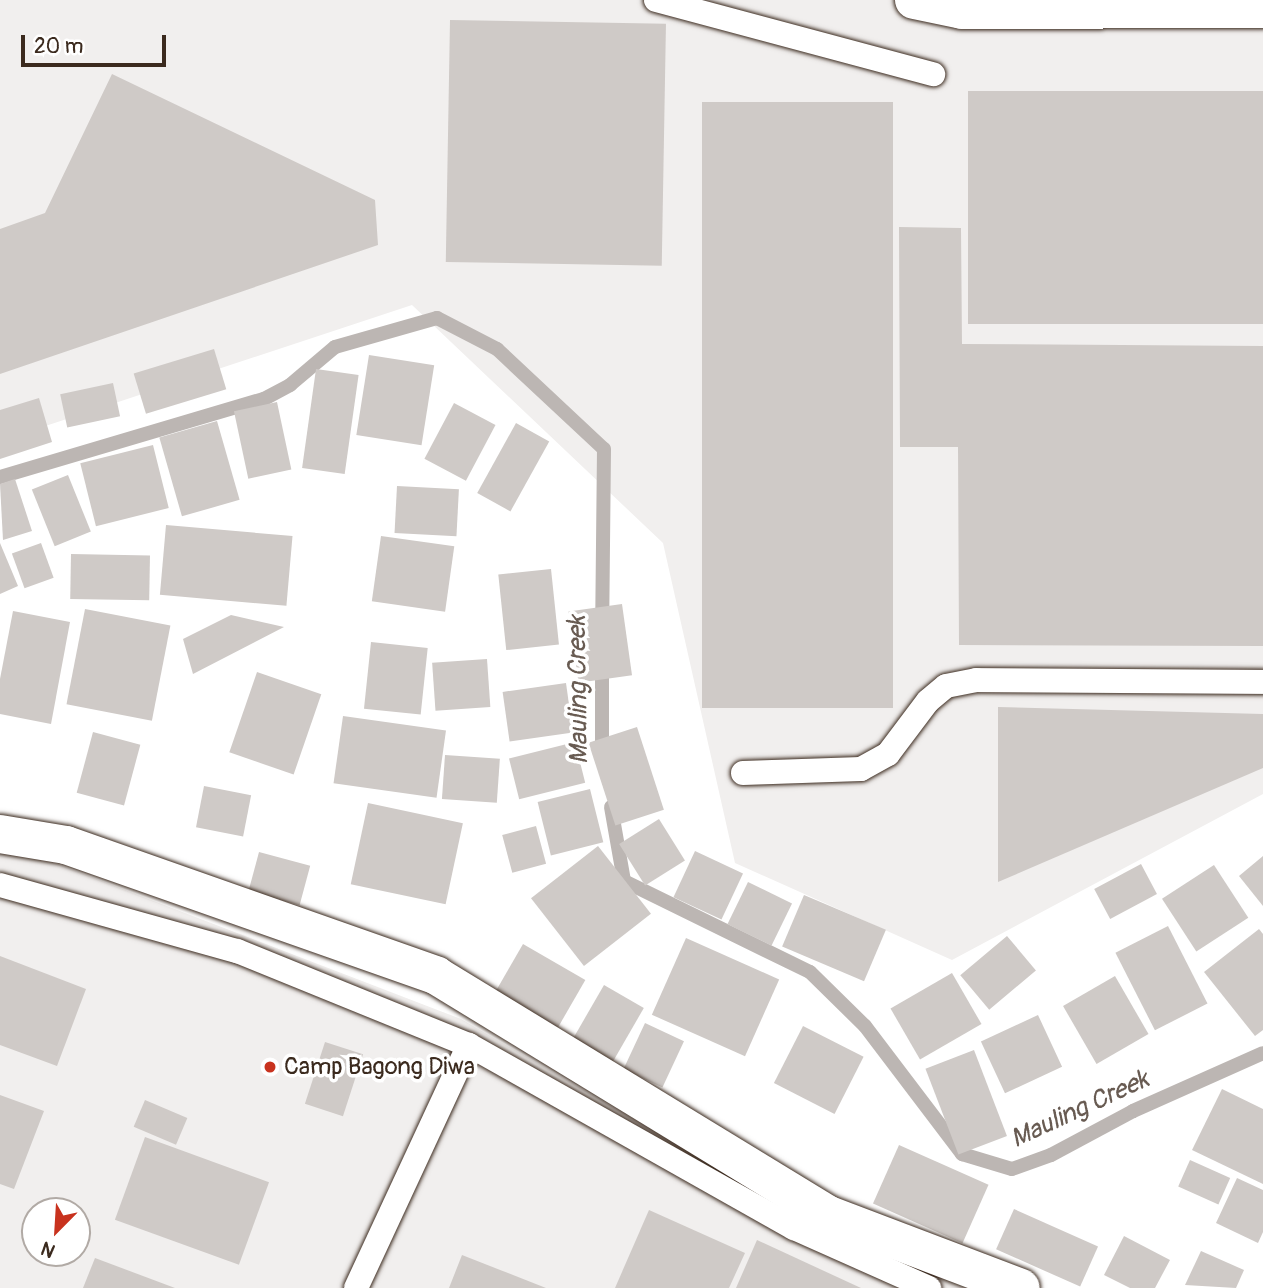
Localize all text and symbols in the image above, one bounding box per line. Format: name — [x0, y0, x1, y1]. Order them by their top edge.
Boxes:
scale bar — [24, 21, 170, 65]
text: 20 m — [34, 33, 83, 60]
water label: Mauling Creek — [562, 615, 596, 765]
place label: Camp Bagong Diwa — [284, 1053, 475, 1081]
marker: Camp Bagong Diwa — [262, 1059, 278, 1075]
water label: Mauling Creek — [1006, 1064, 1154, 1156]
north arrow — [21, 1197, 91, 1267]
text: N — [38, 1236, 59, 1263]

